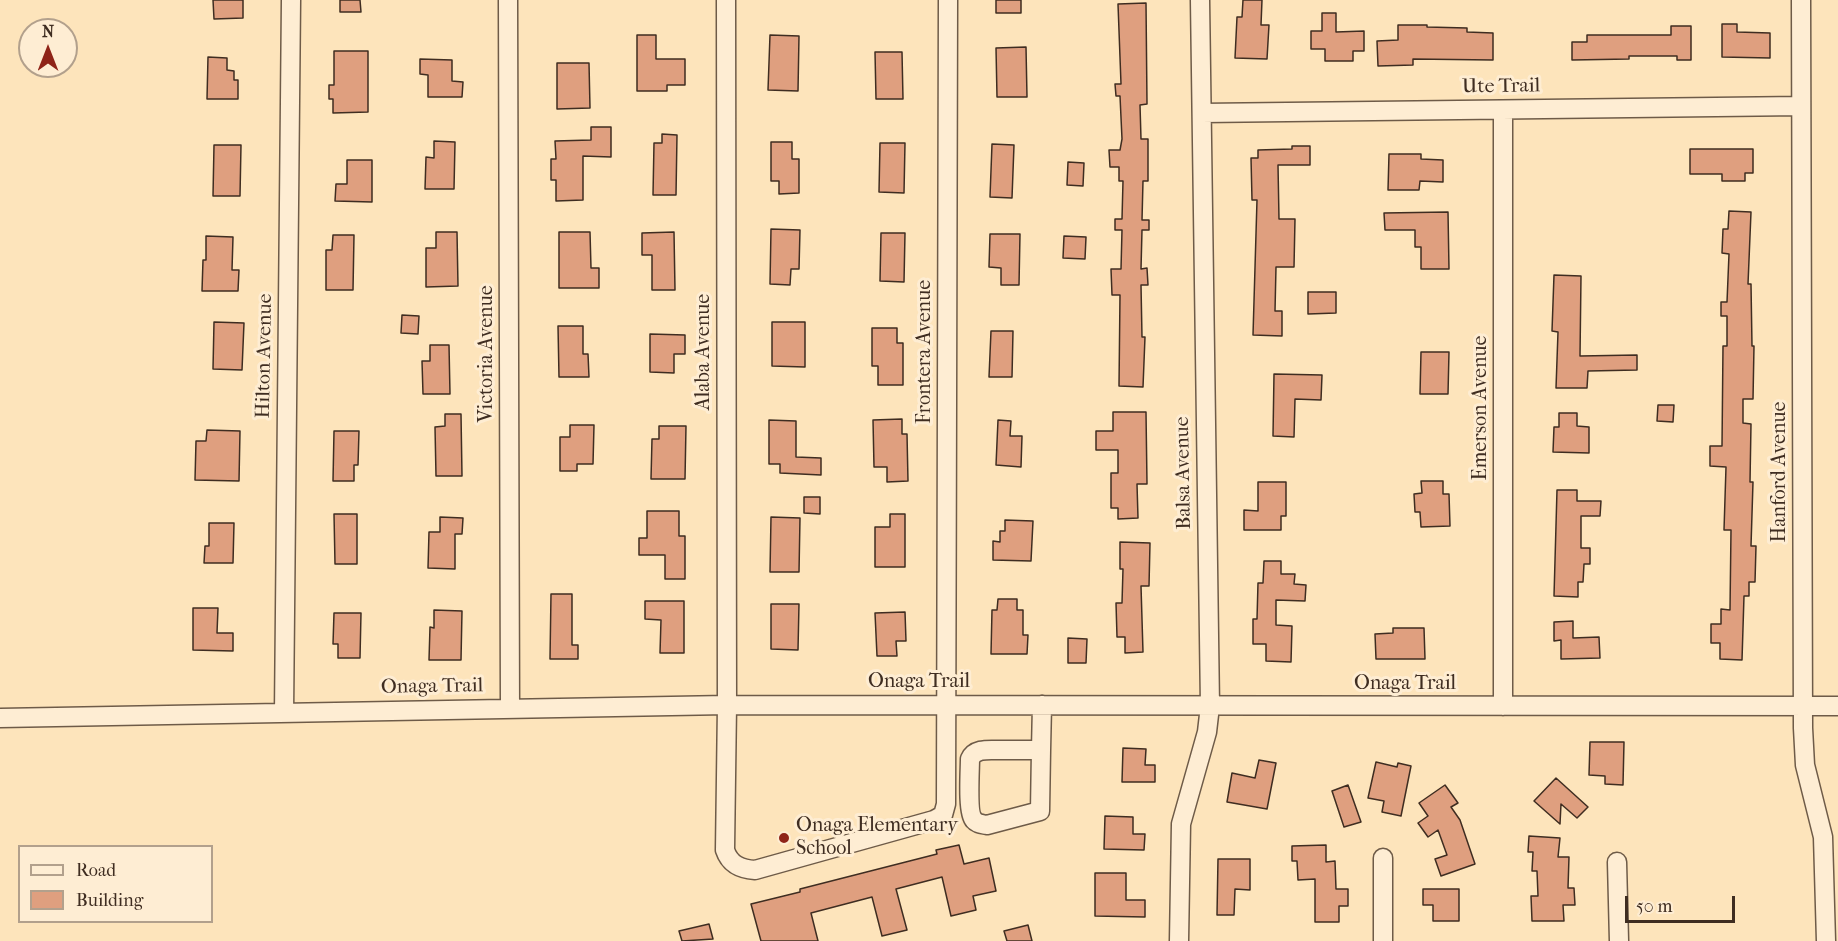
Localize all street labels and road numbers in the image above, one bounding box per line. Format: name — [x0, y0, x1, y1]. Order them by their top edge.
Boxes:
street label: Ute Trail — [1462, 74, 1540, 100]
street label: Frontera Avenue — [913, 280, 937, 424]
street label: Victoria Avenue — [475, 285, 499, 423]
street label: Hilton Avenue — [252, 293, 278, 419]
street label: Alaba Avenue — [692, 294, 716, 410]
street label: Emerson Avenue — [1469, 336, 1493, 480]
street label: Hanford Avenue — [1768, 402, 1792, 542]
street label: Balsa Avenue — [1171, 416, 1197, 530]
street label: Onaga Trail — [868, 670, 970, 694]
street label: Onaga Trail — [1354, 672, 1456, 696]
street label: Onaga Trail — [381, 674, 483, 700]

